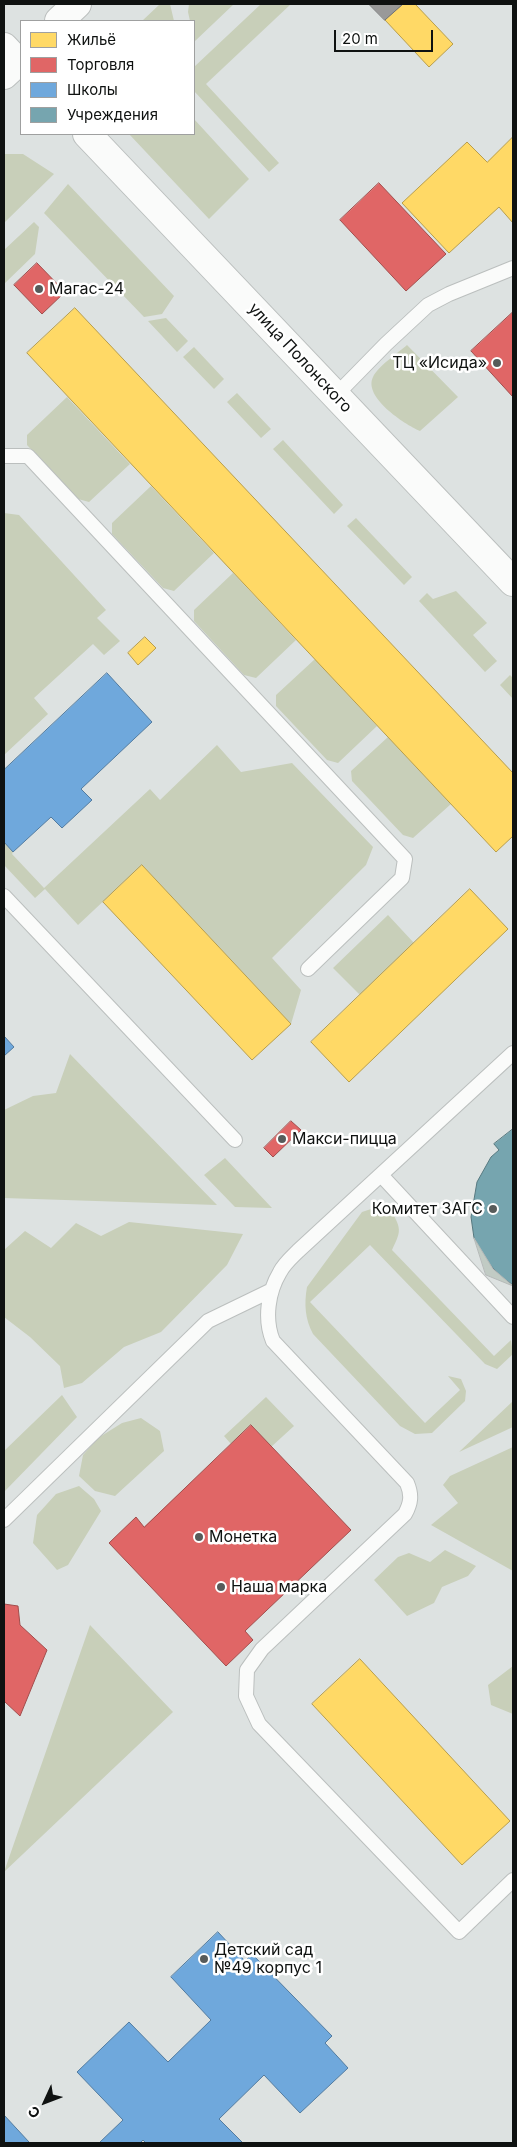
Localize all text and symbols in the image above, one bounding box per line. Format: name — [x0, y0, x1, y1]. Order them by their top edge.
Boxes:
legend — [20, 20, 195, 135]
scale bar — [337, 20, 436, 52]
text: 20 m — [342, 29, 378, 48]
text: Жильё — [67, 30, 116, 49]
text: Торговля — [67, 55, 134, 74]
text: Школы — [67, 80, 118, 99]
text: Учреждения — [67, 105, 158, 124]
place label: Магас-24 — [49, 279, 124, 299]
marker: Магас-24 — [33, 283, 45, 295]
street label: улица Полонского — [244, 299, 356, 417]
place label: ТЦ «Исида» — [392, 353, 487, 373]
marker: ТЦ «Исида» — [491, 357, 503, 369]
place label: Макси-пицца — [292, 1129, 397, 1149]
marker: Макси-пицца — [276, 1133, 288, 1145]
place label: Комитет ЗАГС — [372, 1199, 483, 1219]
marker: Комитет ЗАГС — [487, 1203, 499, 1215]
place label: Монетка — [209, 1527, 277, 1547]
marker: Монетка — [193, 1531, 205, 1543]
place label: Наша марка — [231, 1577, 327, 1597]
marker: Наша марка — [215, 1581, 227, 1593]
place label: Детский сад №49 корпус 1 — [214, 1940, 322, 1978]
marker: Детский сад №49 корпус 1 — [198, 1953, 210, 1965]
north arrow — [20, 2077, 70, 2127]
text: С — [24, 2103, 43, 2122]

